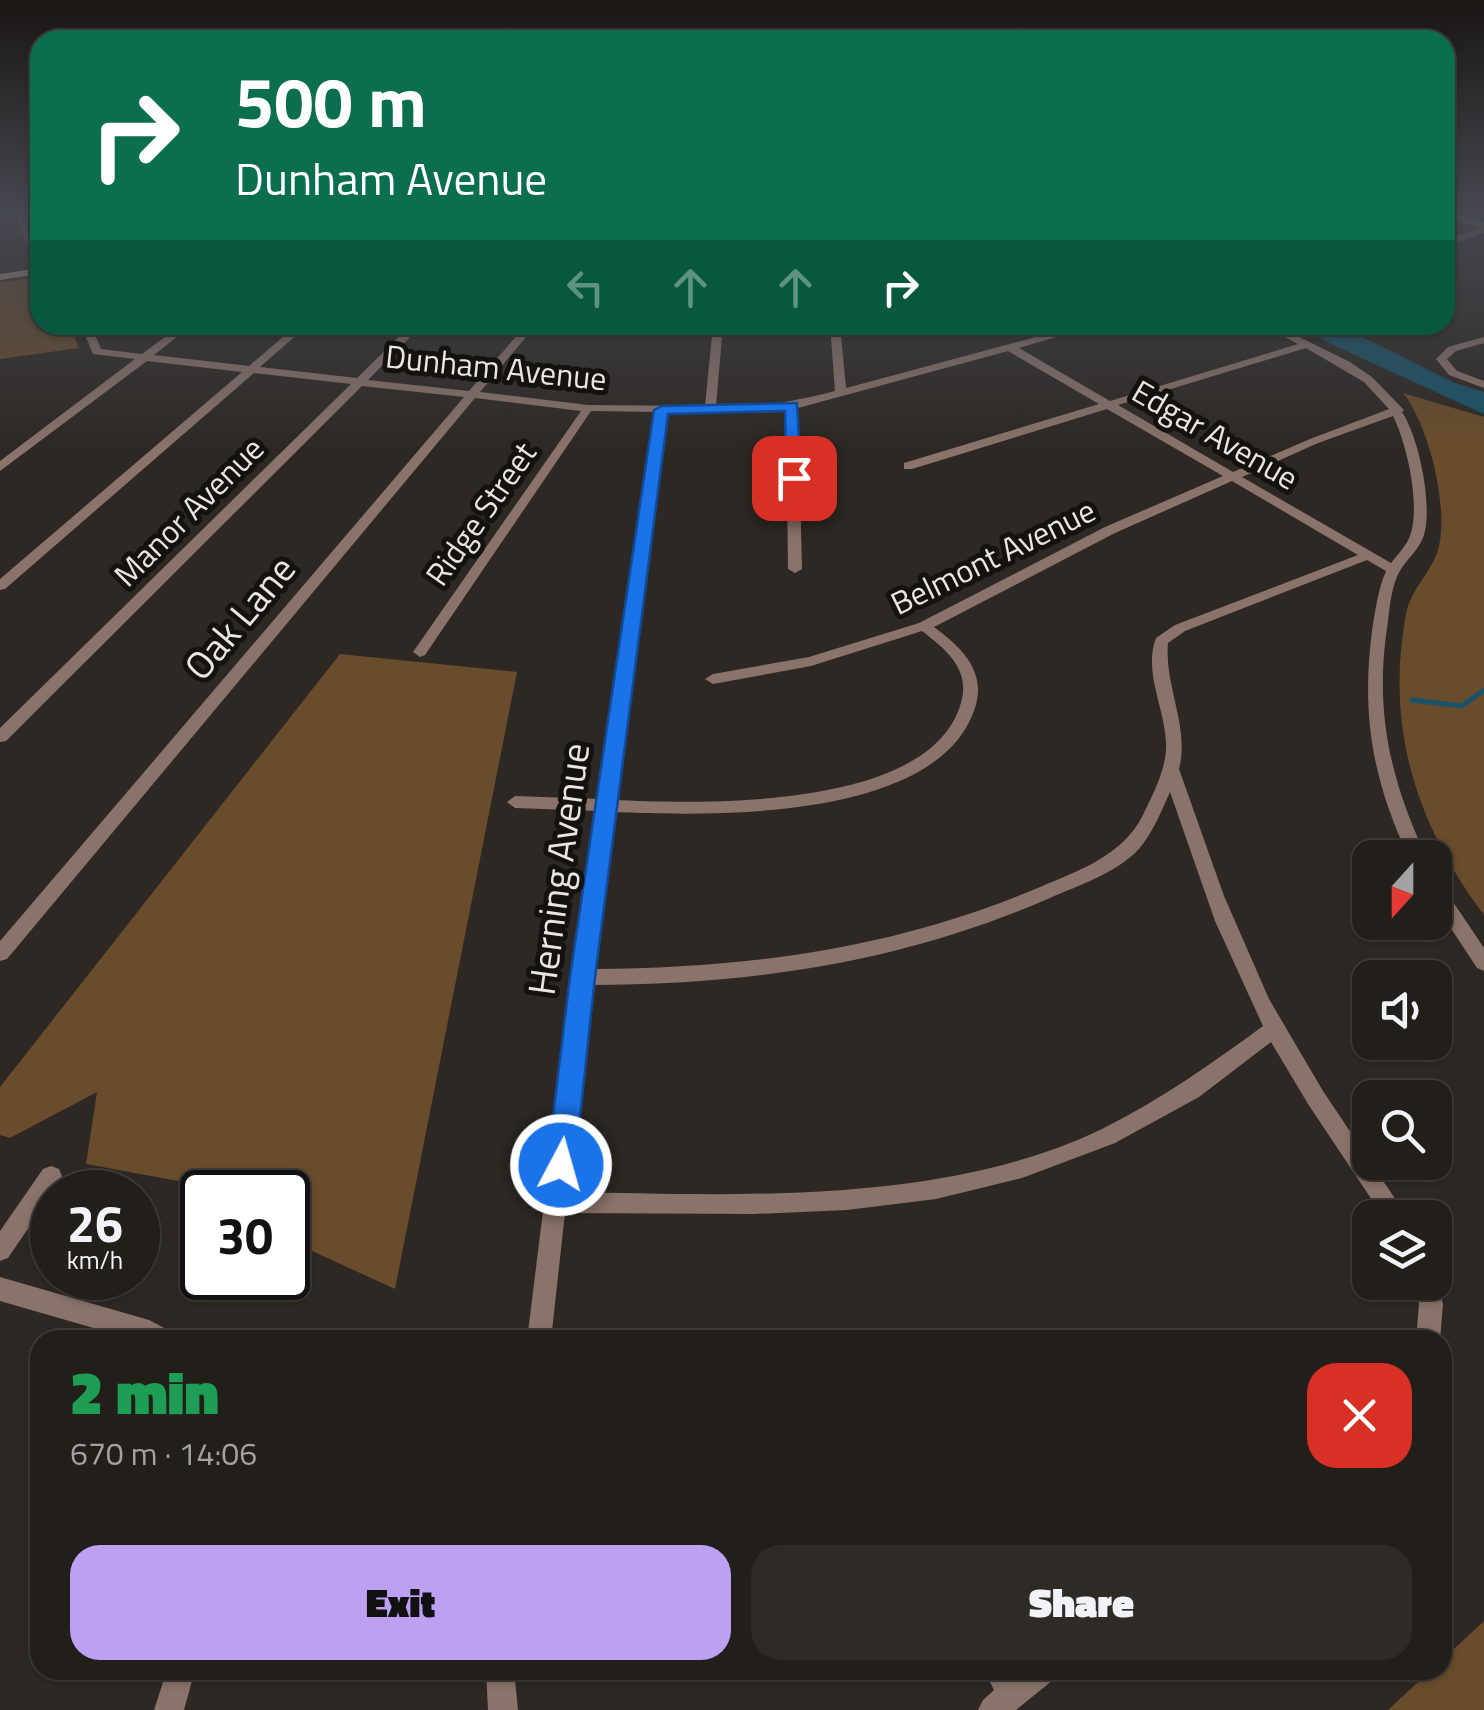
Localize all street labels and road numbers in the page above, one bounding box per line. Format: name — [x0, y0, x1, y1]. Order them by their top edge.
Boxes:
street label: Dunham Avenue — [383, 332, 609, 402]
street label: Edgar Avenue — [1123, 367, 1308, 501]
street label: Manor Avenue — [102, 425, 274, 597]
street label: Ridge Street — [413, 432, 547, 595]
street label: Belmont Avenue — [882, 486, 1103, 626]
street label: Oak Lane — [170, 542, 309, 693]
street label: Herning Avenue — [512, 739, 604, 999]

